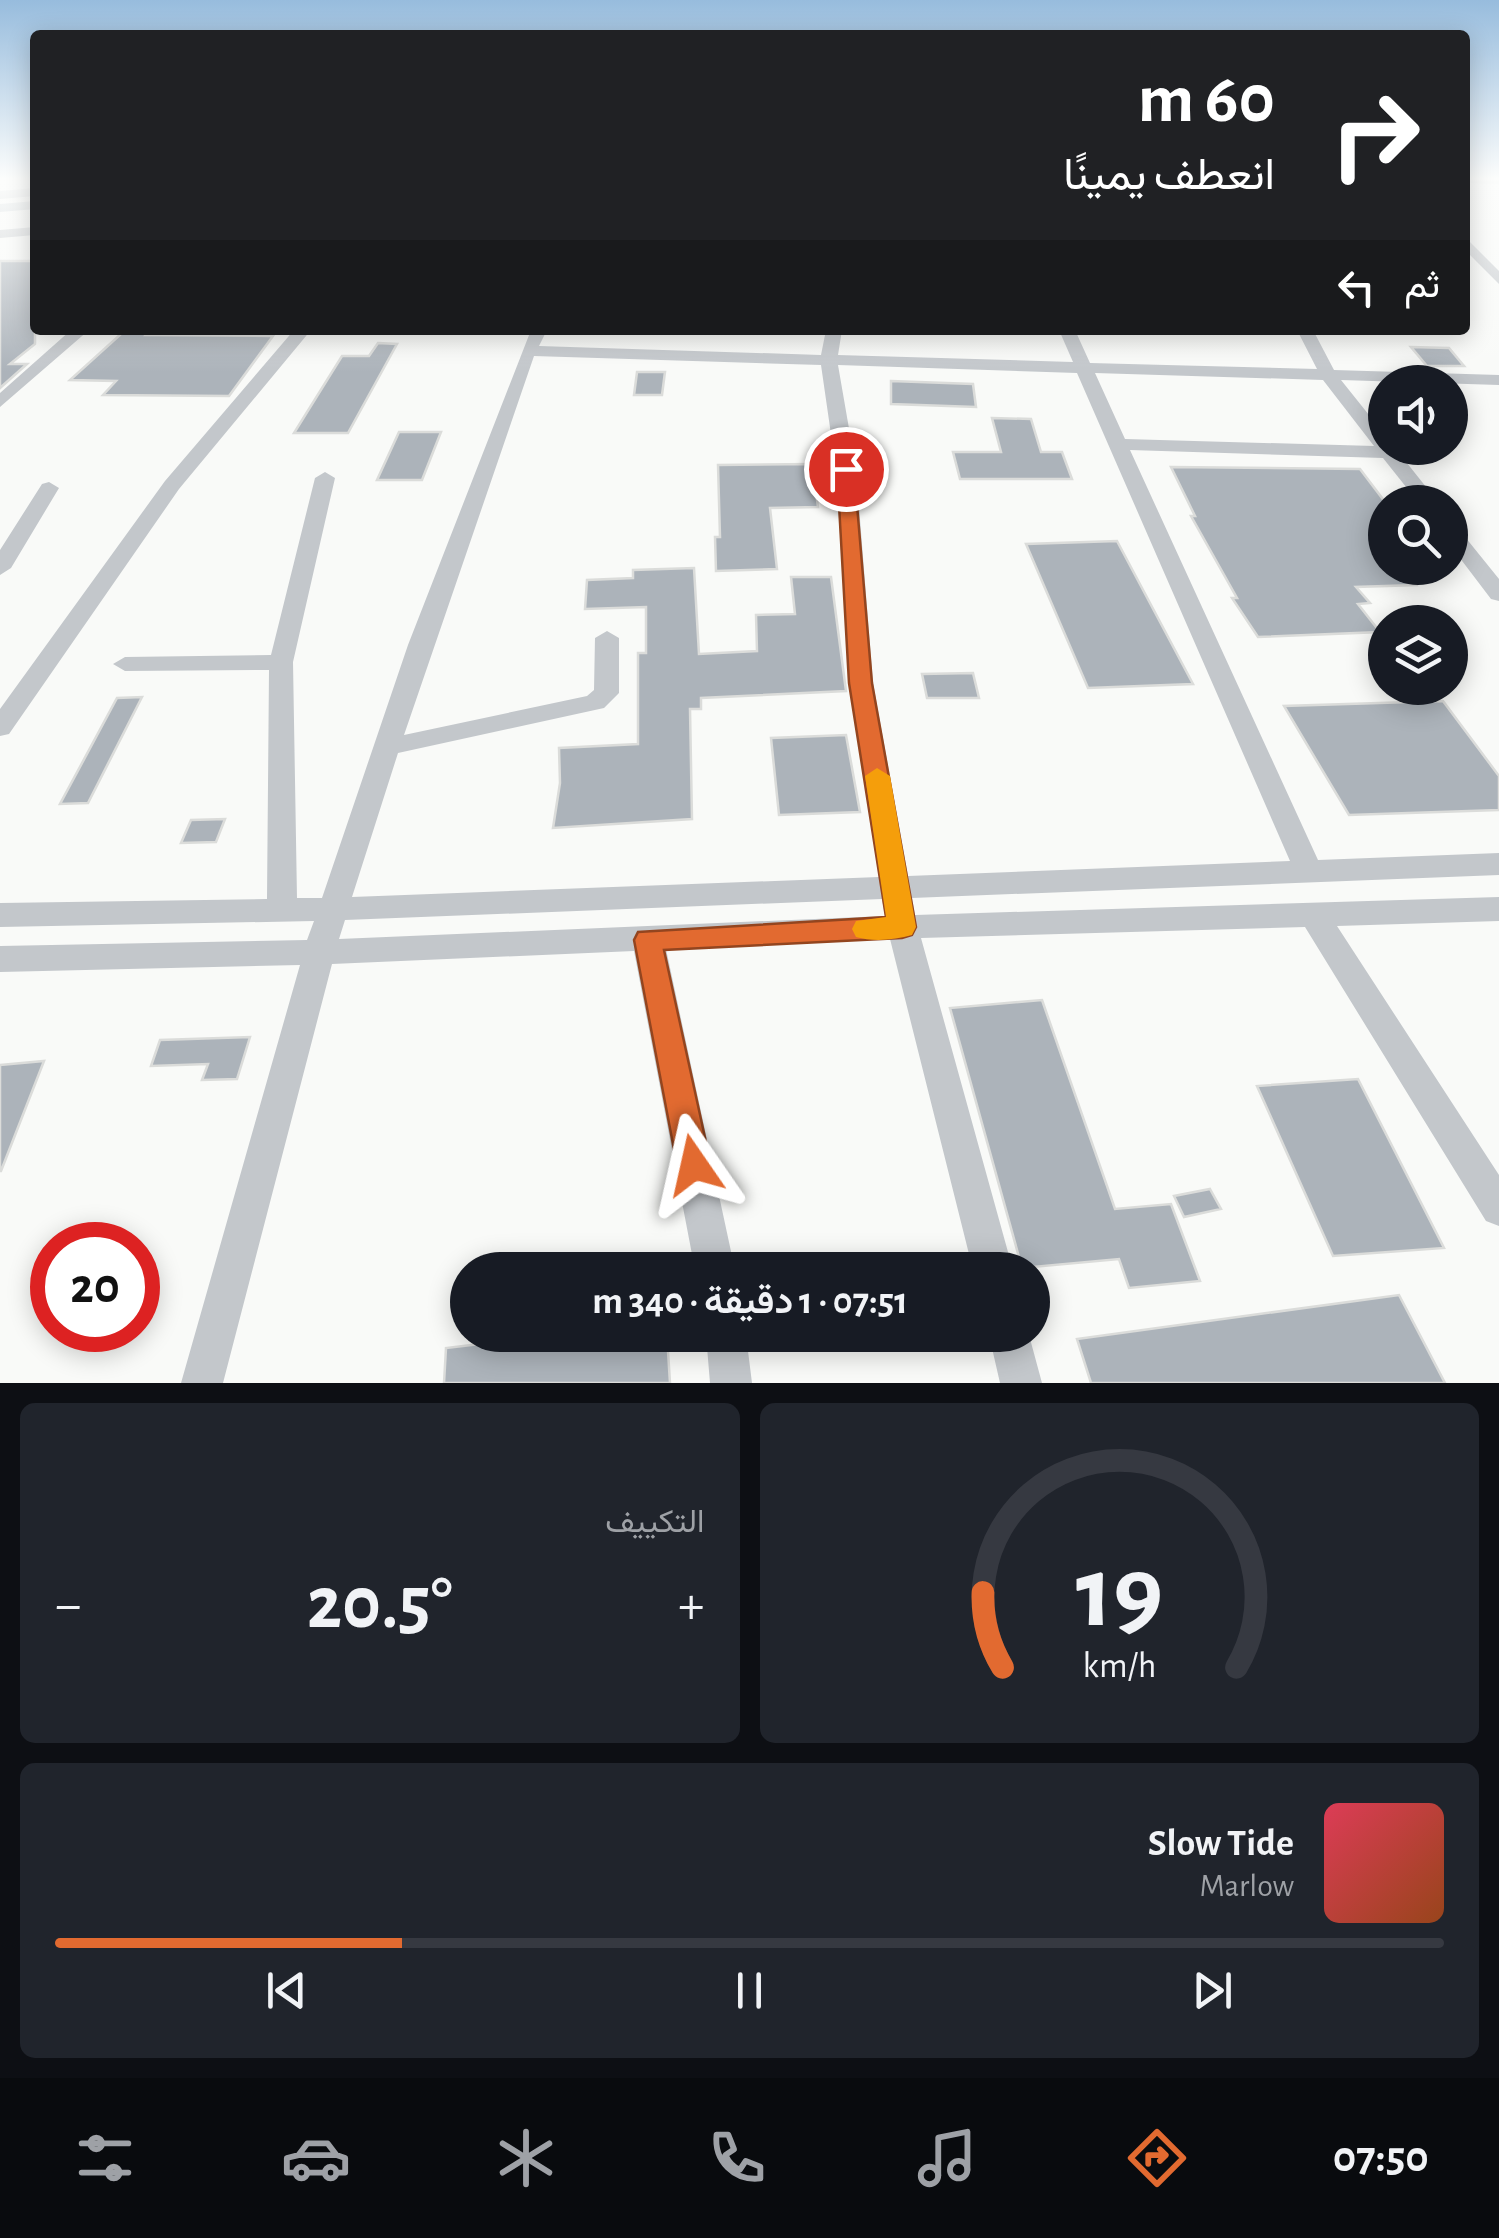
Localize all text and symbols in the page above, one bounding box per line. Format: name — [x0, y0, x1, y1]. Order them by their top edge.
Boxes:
text: 60 m — [1138, 65, 1275, 135]
icon: right — [1310, 70, 1440, 200]
text: انعطف يمينًا — [1063, 153, 1275, 198]
icon: left — [1329, 260, 1384, 315]
text: ثم — [1404, 267, 1440, 305]
map controls — [1368, 365, 1468, 705]
button: sound — [1368, 365, 1468, 465]
pin — [804, 427, 889, 512]
icon: arrive — [819, 442, 874, 497]
button: search — [1368, 485, 1468, 585]
button: layers — [1368, 605, 1468, 705]
position arrow — [642, 1113, 746, 1217]
speed limit sign: 20 — [30, 1222, 160, 1352]
text: 07:51 · 1 دقيقة · 340 m — [592, 1283, 908, 1321]
text: التكييف — [605, 1506, 705, 1538]
text: 19 — [1075, 1542, 1163, 1646]
text: 20.5° — [307, 1567, 453, 1642]
text: − — [55, 1578, 81, 1633]
text: + — [678, 1578, 704, 1633]
text: km/h — [1082, 1648, 1156, 1684]
text: Slow Tide — [1148, 1825, 1294, 1863]
text: Marlow — [1200, 1870, 1294, 1902]
icon: previous — [259, 1963, 314, 2018]
icon: pause — [722, 1963, 777, 2018]
icon: next — [1185, 1963, 1240, 2018]
icon: filters — [70, 2123, 140, 2193]
icon: car — [281, 2123, 351, 2193]
icon: climate — [491, 2123, 561, 2193]
icon: phone — [702, 2123, 772, 2193]
icon: music — [912, 2123, 982, 2193]
icon: directions — [1122, 2123, 1192, 2193]
text: 07:50 — [1333, 2135, 1429, 2180]

